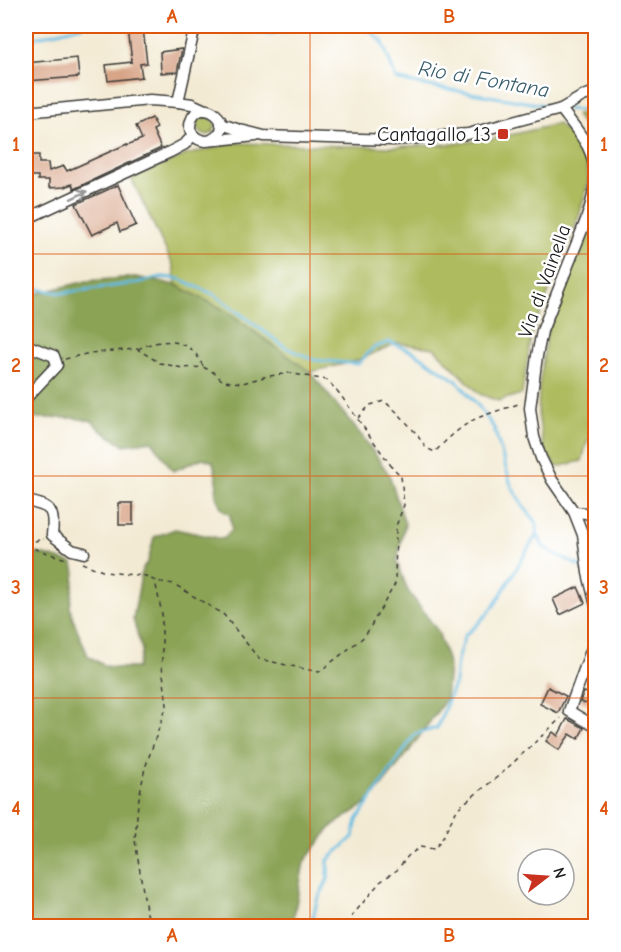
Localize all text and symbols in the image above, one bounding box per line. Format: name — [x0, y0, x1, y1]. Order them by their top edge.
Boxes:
text: A — [166, 5, 178, 28]
text: B — [443, 5, 455, 28]
water label: Rio di Fontana — [417, 56, 551, 102]
place label: Cantagallo 13 — [377, 123, 491, 146]
marker: Cantagallo 13 — [496, 127, 510, 141]
text: 1 — [12, 133, 20, 156]
text: 1 — [600, 133, 608, 156]
one-way arrow — [69, 189, 87, 200]
street label: Via di Vainella — [513, 221, 576, 341]
text: 2 — [11, 354, 21, 377]
text: 2 — [599, 354, 609, 377]
text: 3 — [11, 576, 21, 599]
text: 3 — [599, 576, 609, 599]
text: 4 — [11, 797, 21, 820]
text: 4 — [599, 797, 609, 820]
north arrow — [516, 847, 576, 907]
text: N — [549, 865, 570, 881]
text: A — [166, 924, 178, 947]
text: B — [443, 924, 455, 947]

